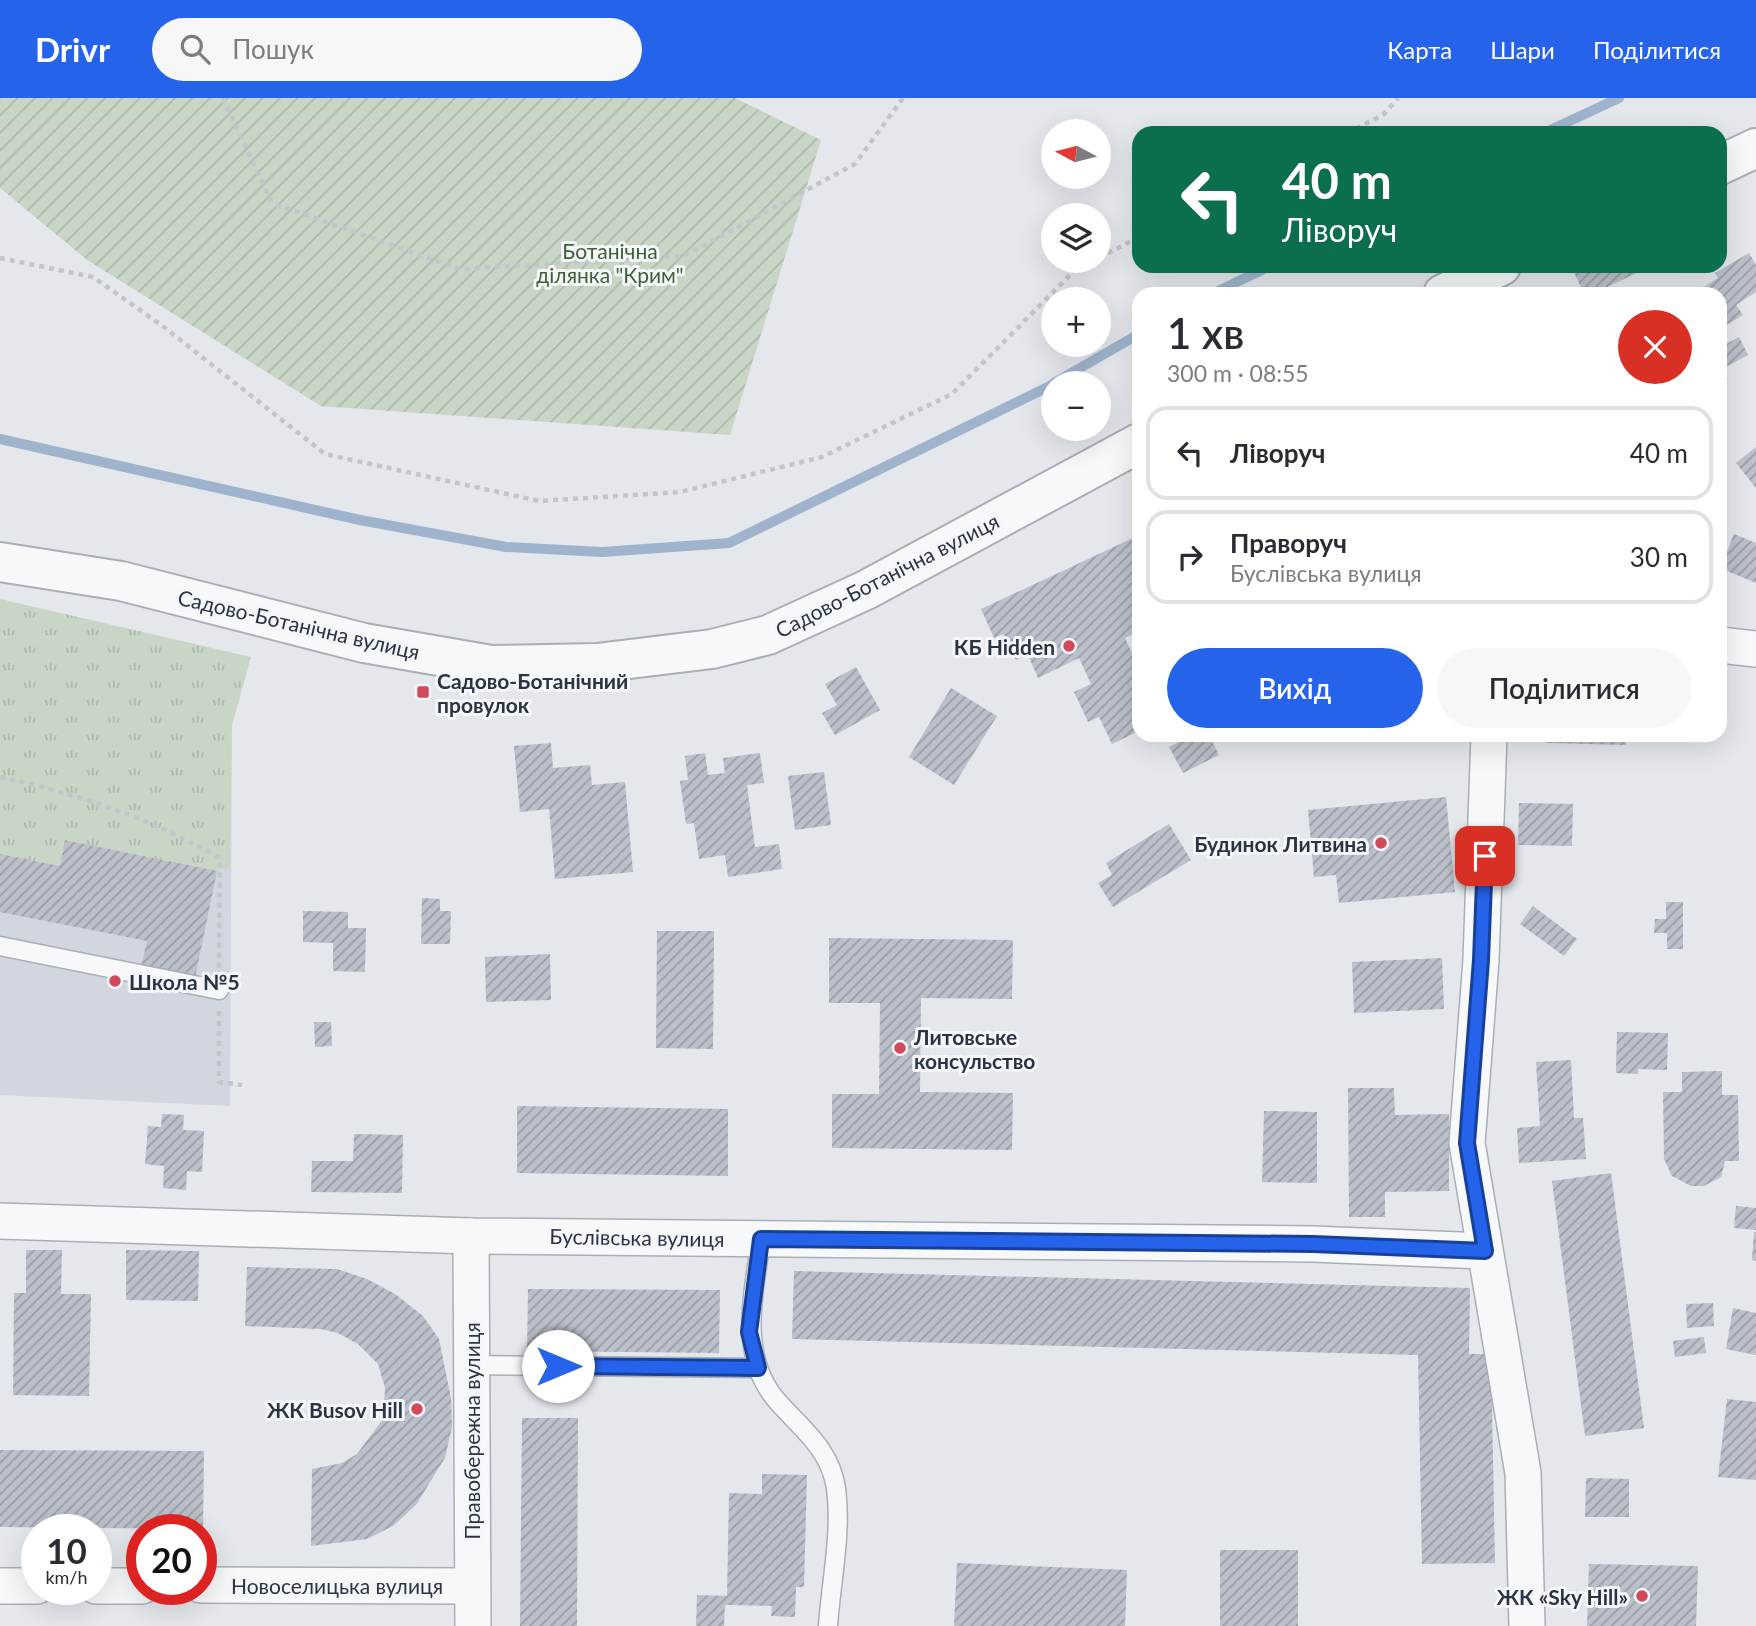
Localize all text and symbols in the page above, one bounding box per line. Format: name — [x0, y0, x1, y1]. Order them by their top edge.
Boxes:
search box — [152, 18, 642, 81]
text: Drivr — [35, 29, 110, 69]
icon: search — [176, 30, 214, 68]
text: Пошук — [232, 33, 314, 65]
text: Карта — [1387, 35, 1452, 64]
text: Шари — [1490, 35, 1555, 64]
text: Поділитися — [1593, 35, 1721, 64]
north arrow — [1041, 119, 1111, 189]
map controls — [1041, 119, 1111, 441]
text: 40 m — [1282, 151, 1392, 209]
icon: left — [1167, 154, 1258, 245]
button: layers — [1041, 203, 1111, 273]
text: Ліворуч — [1282, 210, 1397, 249]
park label: Ботанічна ділянка "Крим" — [536, 238, 684, 287]
button: + — [1041, 287, 1111, 357]
text: 1 хв — [1167, 308, 1244, 358]
button: close — [1618, 310, 1692, 384]
text: 300 m · 08:55 — [1167, 359, 1309, 387]
button: − — [1041, 371, 1111, 441]
icon: left — [1171, 434, 1209, 472]
text: Ліворуч — [1230, 437, 1326, 469]
text: 40 m — [1630, 437, 1688, 469]
street label: Садово-Ботанічна вулиця — [771, 508, 1003, 642]
text: Праворуч — [1230, 527, 1347, 559]
icon: right — [1171, 538, 1209, 576]
text: 30 m — [1630, 541, 1688, 573]
text: Буслівська вулиця — [1230, 559, 1422, 587]
street label: Садово-Ботанічна вулиця — [176, 584, 422, 664]
place label: КБ Hidden — [954, 634, 1055, 659]
marker: КБ Hidden — [1061, 638, 1077, 654]
button: Вихід — [1167, 648, 1423, 728]
button: Поділитися — [1437, 648, 1692, 728]
place label: Садово-Ботанічний провулок — [437, 668, 628, 717]
marker: Садово-Ботанічний провулок — [415, 684, 431, 700]
pin — [1455, 826, 1515, 886]
place label: Будинок Литвина — [1194, 831, 1367, 856]
marker: Будинок Литвина — [1373, 835, 1389, 851]
icon: arrive — [1466, 837, 1504, 875]
place label: Школа №5 — [129, 969, 240, 994]
marker: Школа №5 — [107, 973, 123, 989]
place label: Литовське консульство — [913, 1024, 1035, 1073]
marker: Литовське консульство — [892, 1040, 908, 1056]
street label: Буслівська вулиця — [549, 1223, 725, 1251]
street label: Правобережна вулиця — [459, 1322, 484, 1540]
position arrow — [521, 1329, 595, 1403]
place label: ЖК Busov Hill — [267, 1397, 403, 1422]
marker: ЖК Busov Hill — [409, 1401, 425, 1417]
speed limit sign: 20 — [126, 1514, 217, 1605]
text: 10 — [46, 1529, 87, 1571]
text: km/h — [45, 1566, 88, 1588]
street label: Новоселицька вулиця — [231, 1573, 443, 1598]
place label: ЖК «Sky Hill» — [1497, 1584, 1628, 1609]
marker: ЖК «Sky Hill» — [1634, 1588, 1650, 1604]

